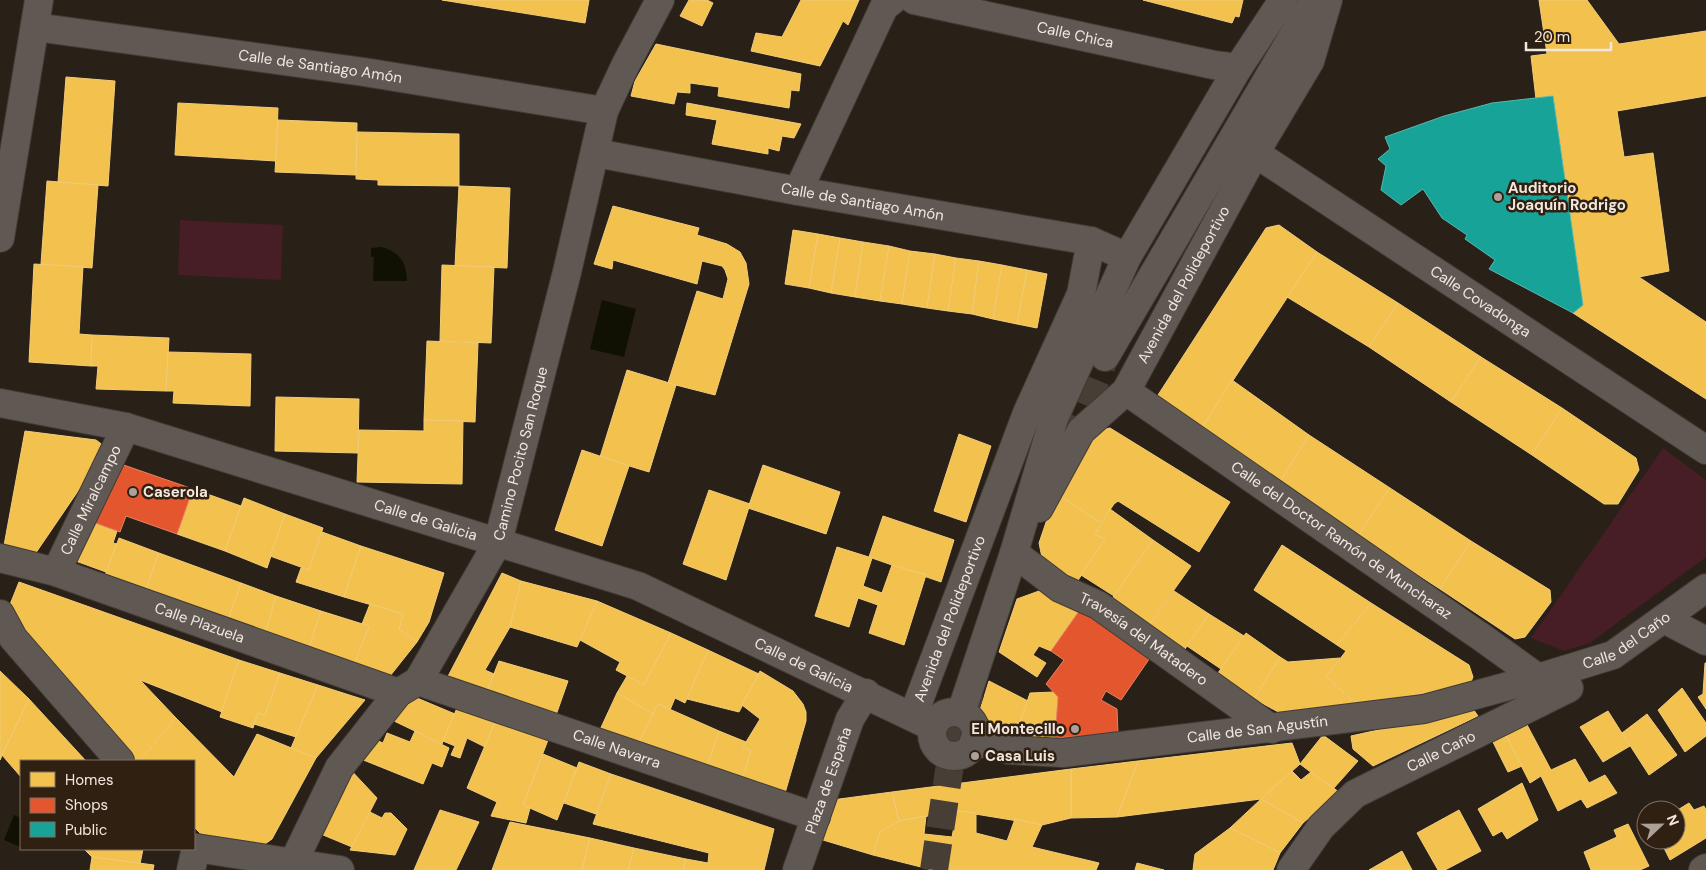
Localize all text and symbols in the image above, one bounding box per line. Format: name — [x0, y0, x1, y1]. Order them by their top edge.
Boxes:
street label: Calle Chica — [1035, 17, 1115, 53]
scale bar — [1526, 20, 1611, 52]
text: 20 m — [1534, 27, 1570, 47]
street label: Calle de Santiago Amón — [237, 45, 404, 88]
street label: Calle de Santiago Amón — [779, 178, 946, 226]
place label: Auditorio Joaquín Rodrigo — [1508, 178, 1626, 215]
marker: Auditorio Joaquín Rodrigo — [1492, 191, 1504, 203]
street label: Avenida del Polideportivo — [1133, 202, 1235, 367]
street label: Calle Covadonga — [1426, 261, 1535, 342]
street label: Camino Pocito San Roque — [489, 364, 552, 543]
street label: Calle Miralcampo — [56, 442, 126, 558]
street label: Calle del Doctor Ramón de Muncharaz — [1227, 457, 1456, 624]
place label: Caserola — [143, 482, 208, 502]
marker: Caserola — [127, 486, 139, 498]
street label: Calle de Galicia — [372, 495, 480, 545]
street label: Avenida del Polideportivo — [909, 533, 990, 705]
street label: Travesía del Matadero — [1076, 588, 1212, 690]
street label: Calle Plazuela — [152, 598, 247, 648]
street label: Calle del Caño — [1580, 607, 1674, 674]
street label: Calle de Galicia — [751, 633, 856, 697]
street label: Calle de San Agustín — [1186, 711, 1329, 748]
place label: El Montecillo — [971, 719, 1065, 739]
marker: El Montecillo — [1069, 723, 1081, 735]
street label: Plaza de España — [801, 724, 856, 836]
street label: Calle Navarra — [570, 725, 663, 773]
street label: Calle Caño — [1403, 726, 1479, 777]
place label: Casa Luis — [985, 746, 1055, 766]
marker: Casa Luis — [969, 750, 981, 762]
legend — [20, 760, 195, 850]
text: Homes — [65, 770, 114, 790]
text: Shops — [65, 795, 108, 815]
north arrow — [1636, 800, 1686, 850]
text: N — [1663, 812, 1683, 828]
text: Public — [65, 820, 107, 840]

